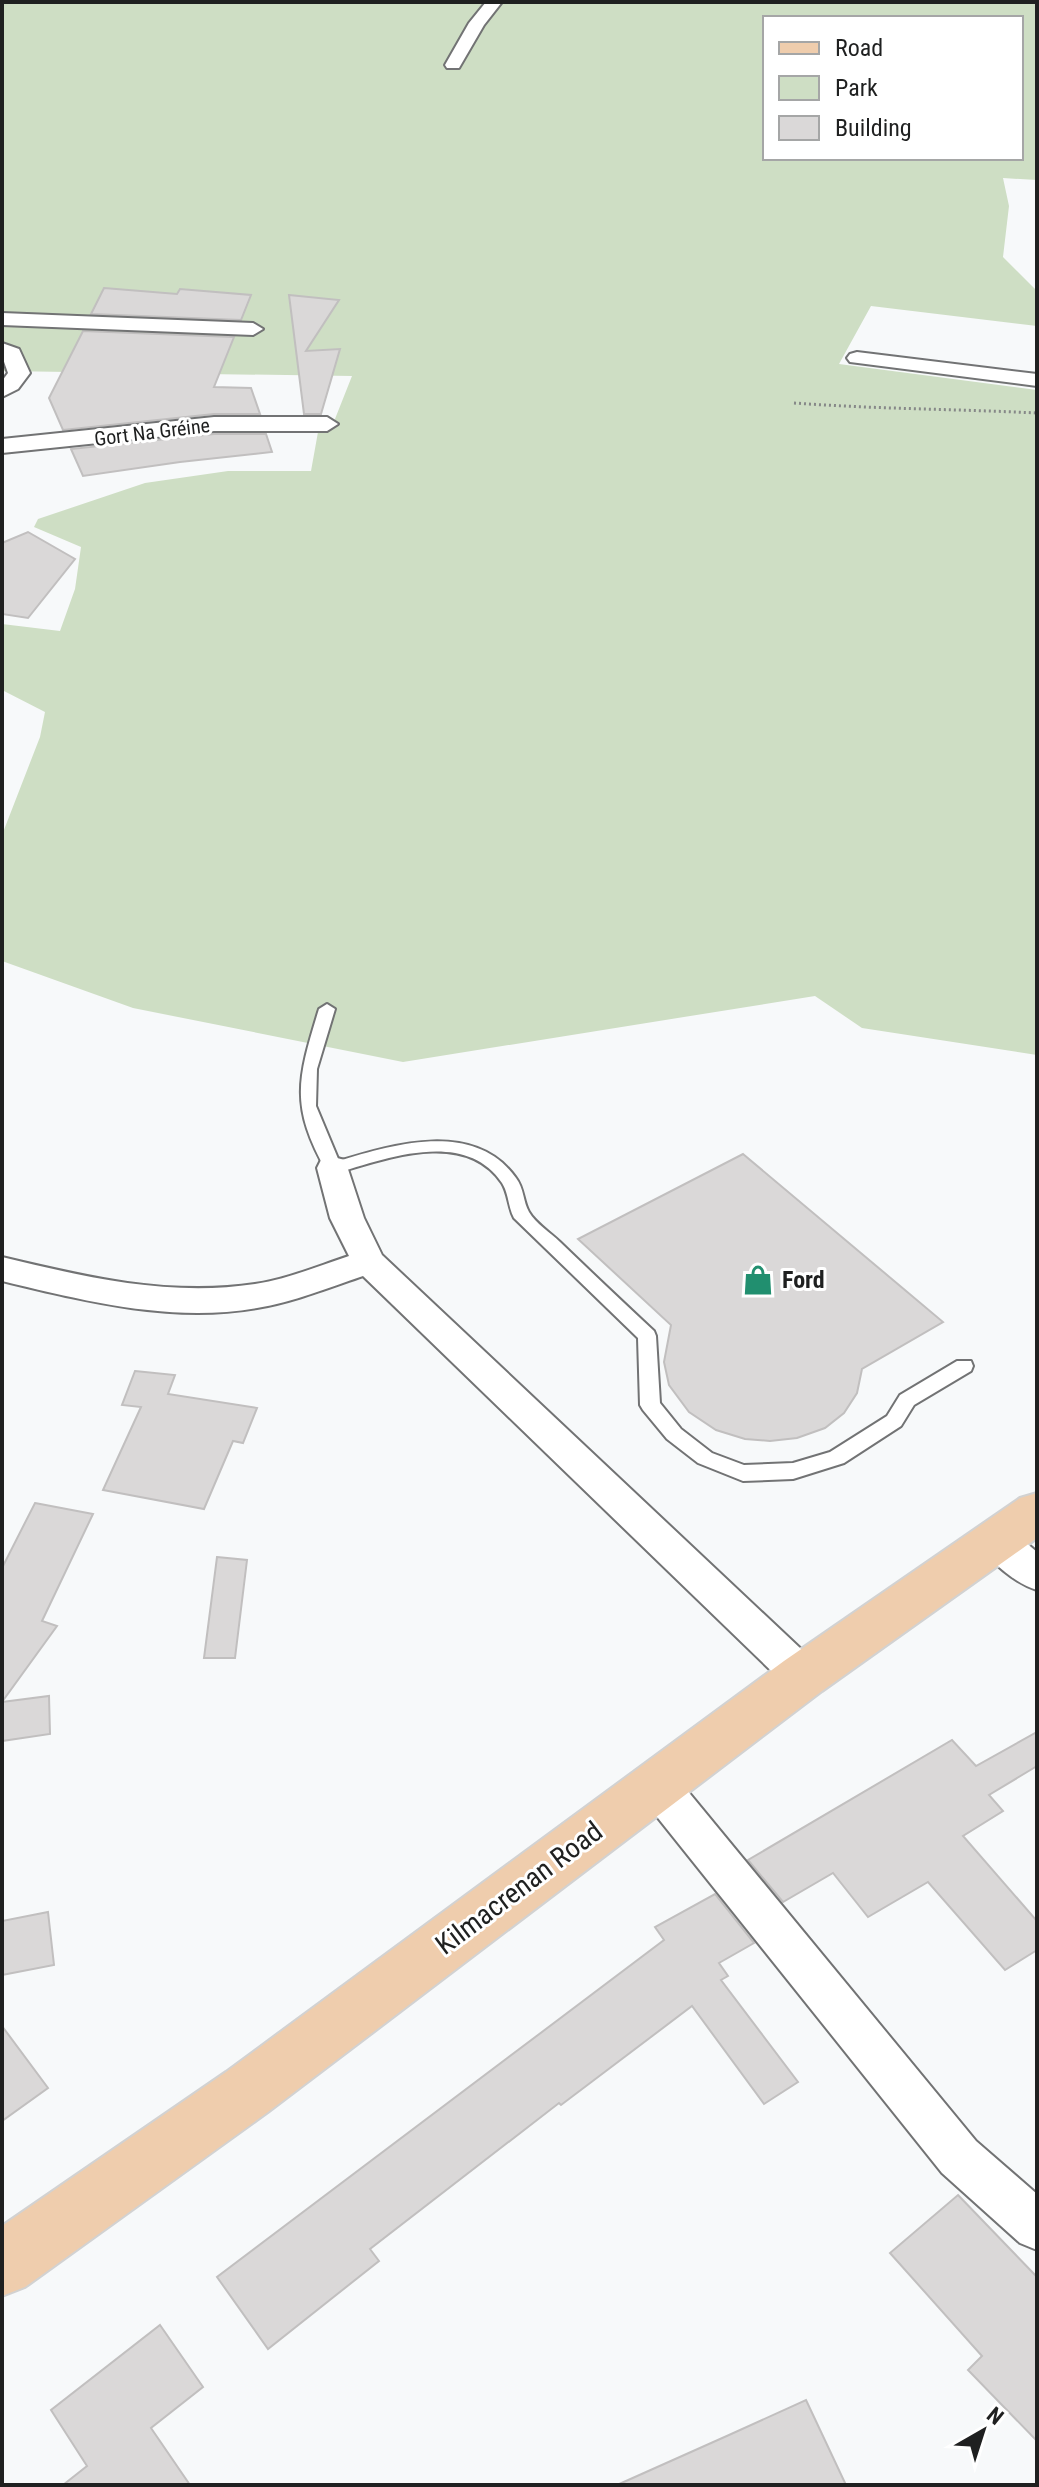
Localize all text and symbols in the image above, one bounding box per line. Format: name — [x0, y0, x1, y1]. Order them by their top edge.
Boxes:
legend — [763, 16, 1023, 160]
text: Road — [835, 34, 883, 62]
text: Park — [835, 74, 878, 102]
text: Building — [835, 114, 912, 142]
street label: Gort Na Gréine — [93, 413, 211, 451]
shop icon: Ford — [741, 1263, 775, 1297]
place label: Ford — [782, 1266, 825, 1294]
street label: Kilmacrenan Road — [429, 1815, 609, 1961]
north arrow — [943, 2391, 1023, 2471]
text: N — [982, 2402, 1008, 2430]

